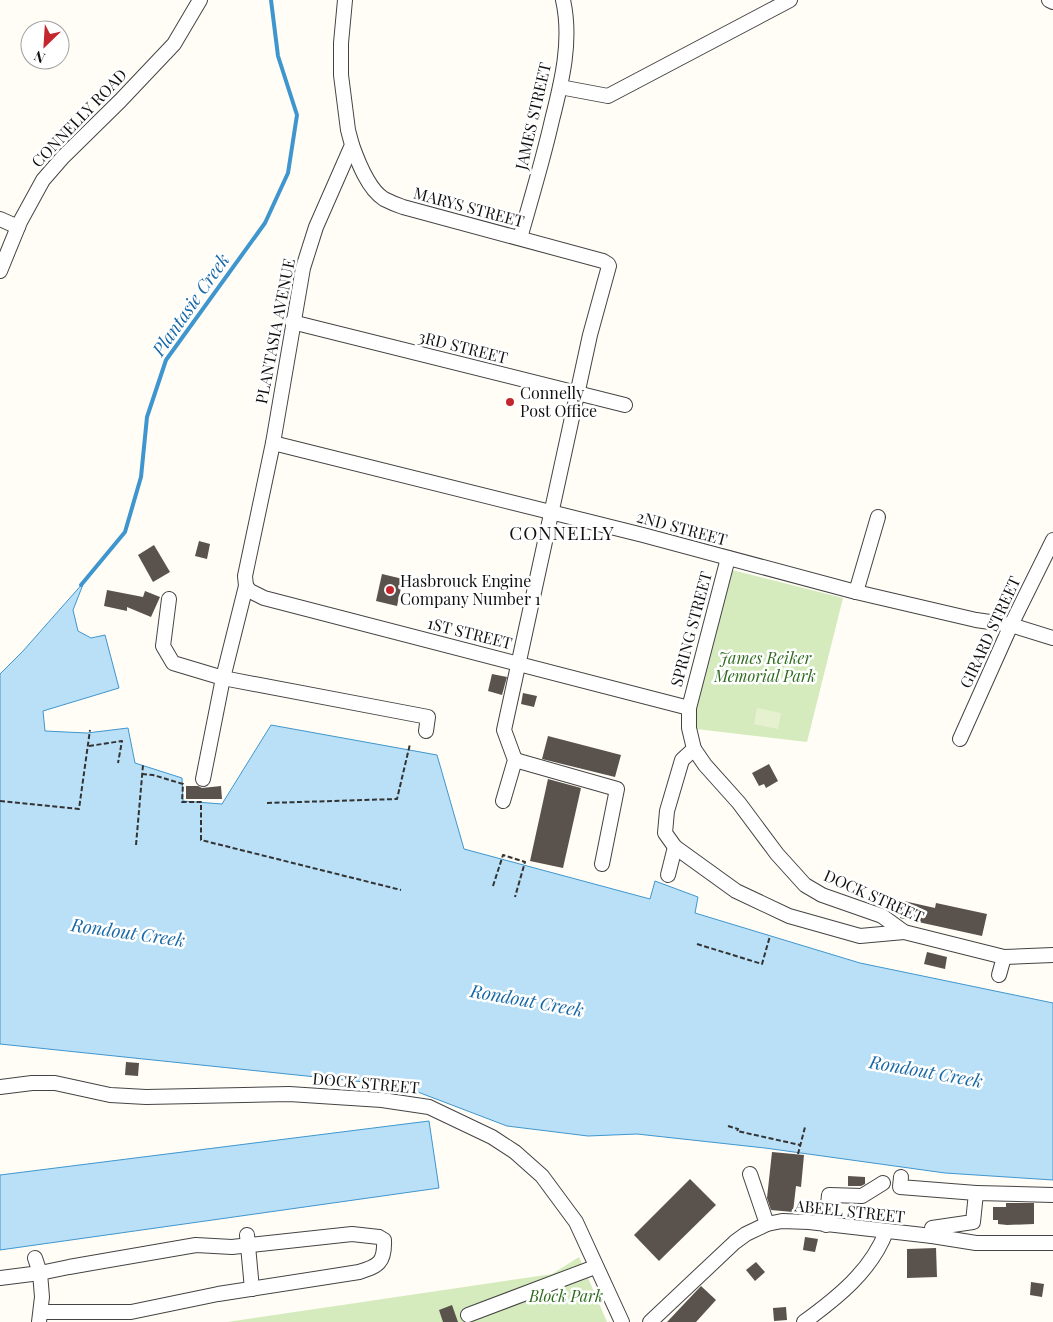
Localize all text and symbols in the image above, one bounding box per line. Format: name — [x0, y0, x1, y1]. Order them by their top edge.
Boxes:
north arrow — [20, 20, 70, 70]
text: N — [31, 46, 48, 68]
street label: JAMES STREET — [510, 60, 555, 173]
street label: CONNELLY ROAD — [26, 64, 131, 171]
street label: MARYS STREET — [411, 182, 527, 231]
water label: Plantasie Creek — [145, 249, 234, 361]
street label: PLANTASIA AVENUE — [250, 256, 299, 405]
street label: 3RD STREET — [416, 325, 510, 368]
place label: Connelly Post Office — [520, 382, 597, 421]
marker: Connelly Post Office — [504, 396, 516, 408]
street label: 2ND STREET — [635, 505, 730, 550]
district label: CONNELLY — [509, 519, 615, 545]
street label: SPRING STREET — [665, 569, 716, 689]
place label: Hasbrouck Engine Company Number 1 — [400, 570, 541, 609]
street label: GIRARD STREET — [954, 572, 1025, 691]
marker: Hasbrouck Engine Company Number 1 — [384, 584, 396, 596]
street label: 1ST STREET — [426, 612, 515, 653]
park label: James Reiker Memorial Park — [713, 647, 816, 686]
street label: DOCK STREET — [821, 864, 928, 927]
water label: Rondout Creek — [69, 912, 187, 952]
water label: Rondout Creek — [468, 978, 586, 1022]
water label: Rondout Creek — [867, 1049, 985, 1093]
street label: DOCK STREET — [312, 1067, 420, 1098]
street label: ABEEL STREET — [793, 1194, 906, 1227]
park label: Block Park — [528, 1285, 603, 1306]

